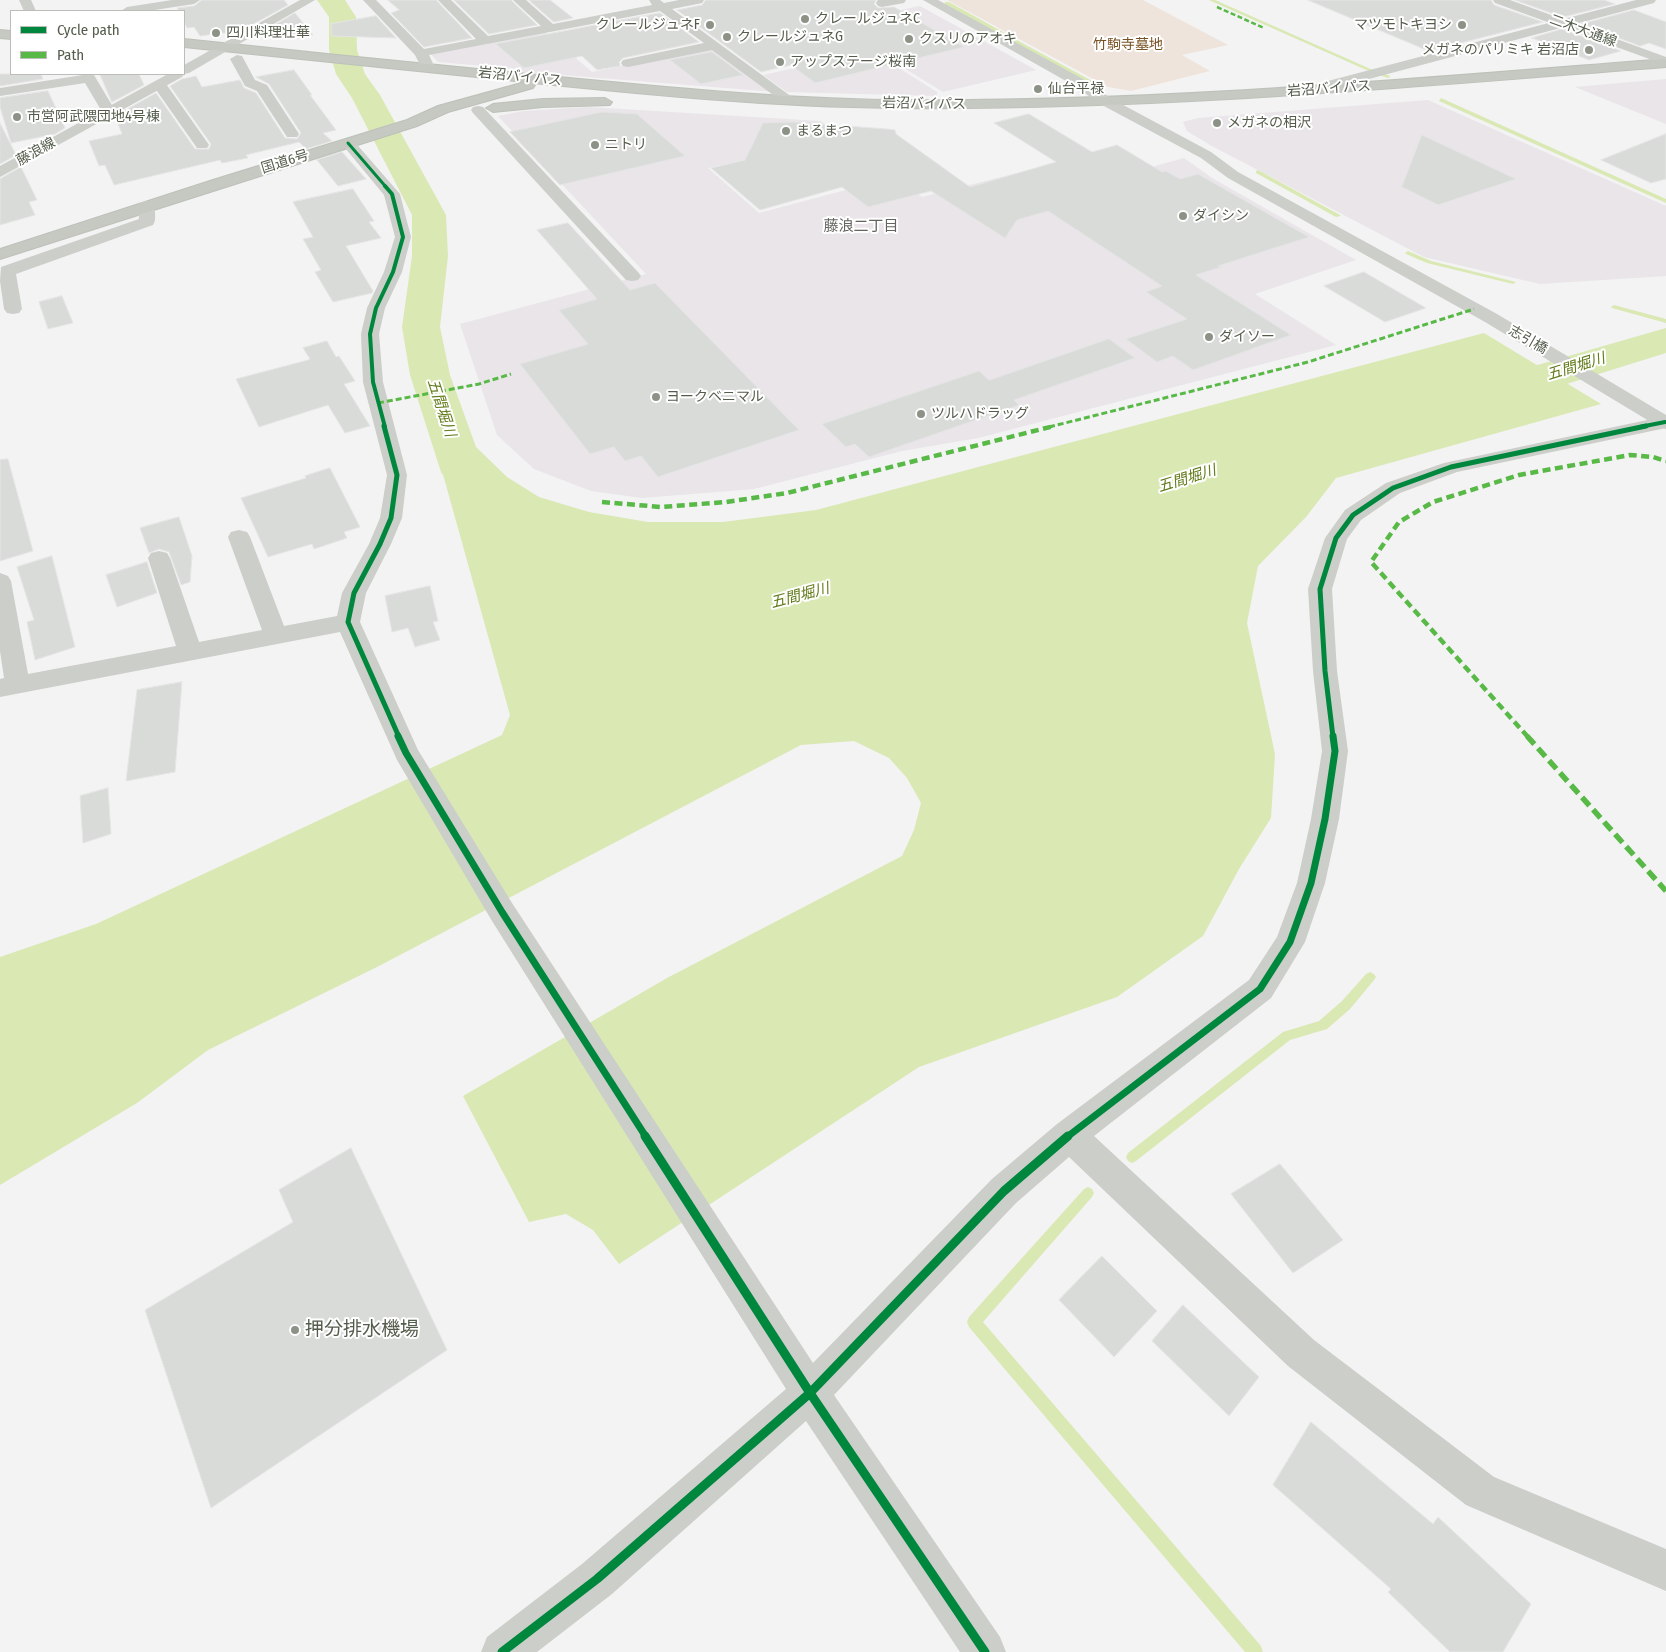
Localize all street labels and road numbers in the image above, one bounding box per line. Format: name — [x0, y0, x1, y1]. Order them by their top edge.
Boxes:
street label: 二木大通線 — [1547, 11, 1619, 51]
street label: 岩沼バイパス — [477, 64, 563, 90]
street label: 岩沼バイパス — [1287, 78, 1371, 100]
street label: 岩沼バイパス — [882, 95, 966, 113]
street label: 藤浪線 — [14, 134, 58, 170]
street label: 国道6号 — [259, 147, 311, 177]
street label: 志引橋 — [1506, 322, 1550, 358]

